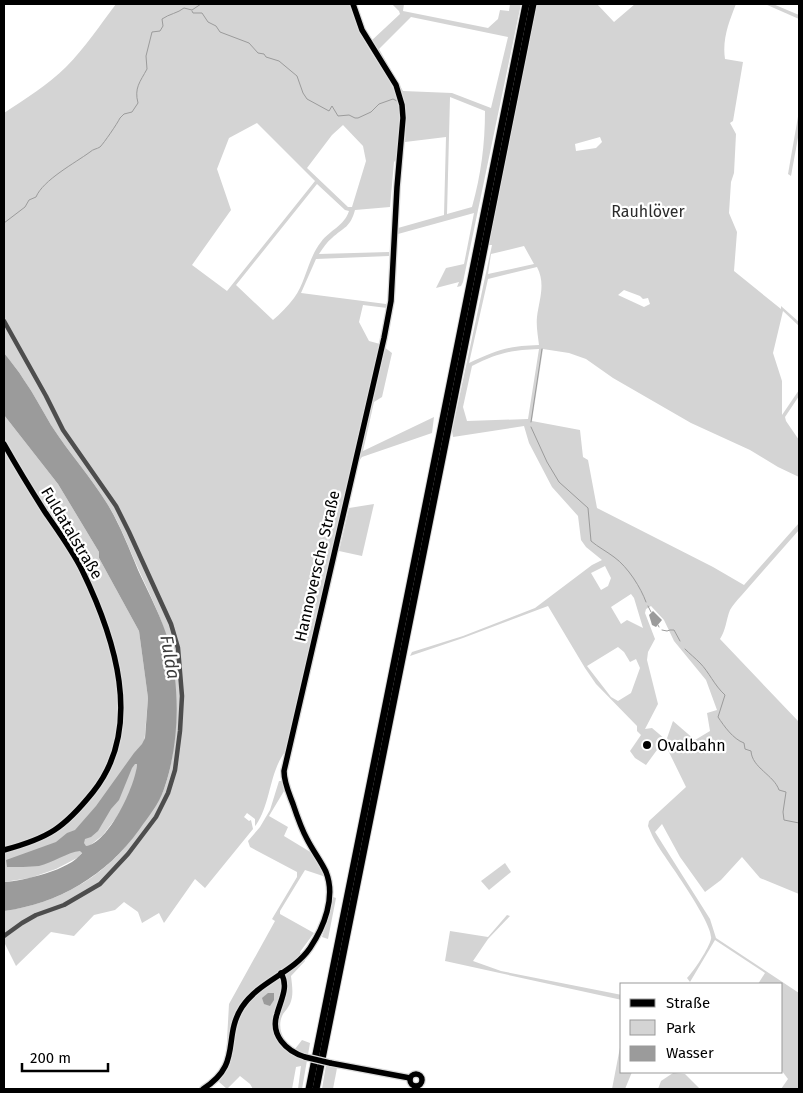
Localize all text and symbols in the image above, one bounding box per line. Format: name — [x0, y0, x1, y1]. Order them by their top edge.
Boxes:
park label: Rauhlöver — [611, 202, 686, 221]
street label: Fuldatalstraße — [37, 483, 107, 583]
street label: Hannoversche Straße — [290, 489, 344, 643]
water label: Fulda — [155, 633, 185, 681]
place label: Ovalbahn — [657, 736, 726, 755]
marker: Ovalbahn — [641, 739, 653, 751]
legend — [620, 983, 783, 1073]
text: Straße — [666, 994, 710, 1012]
text: Park — [666, 1019, 696, 1037]
scale bar — [22, 1040, 109, 1072]
text: Wasser — [666, 1044, 714, 1062]
text: 200 m — [30, 1049, 71, 1067]

